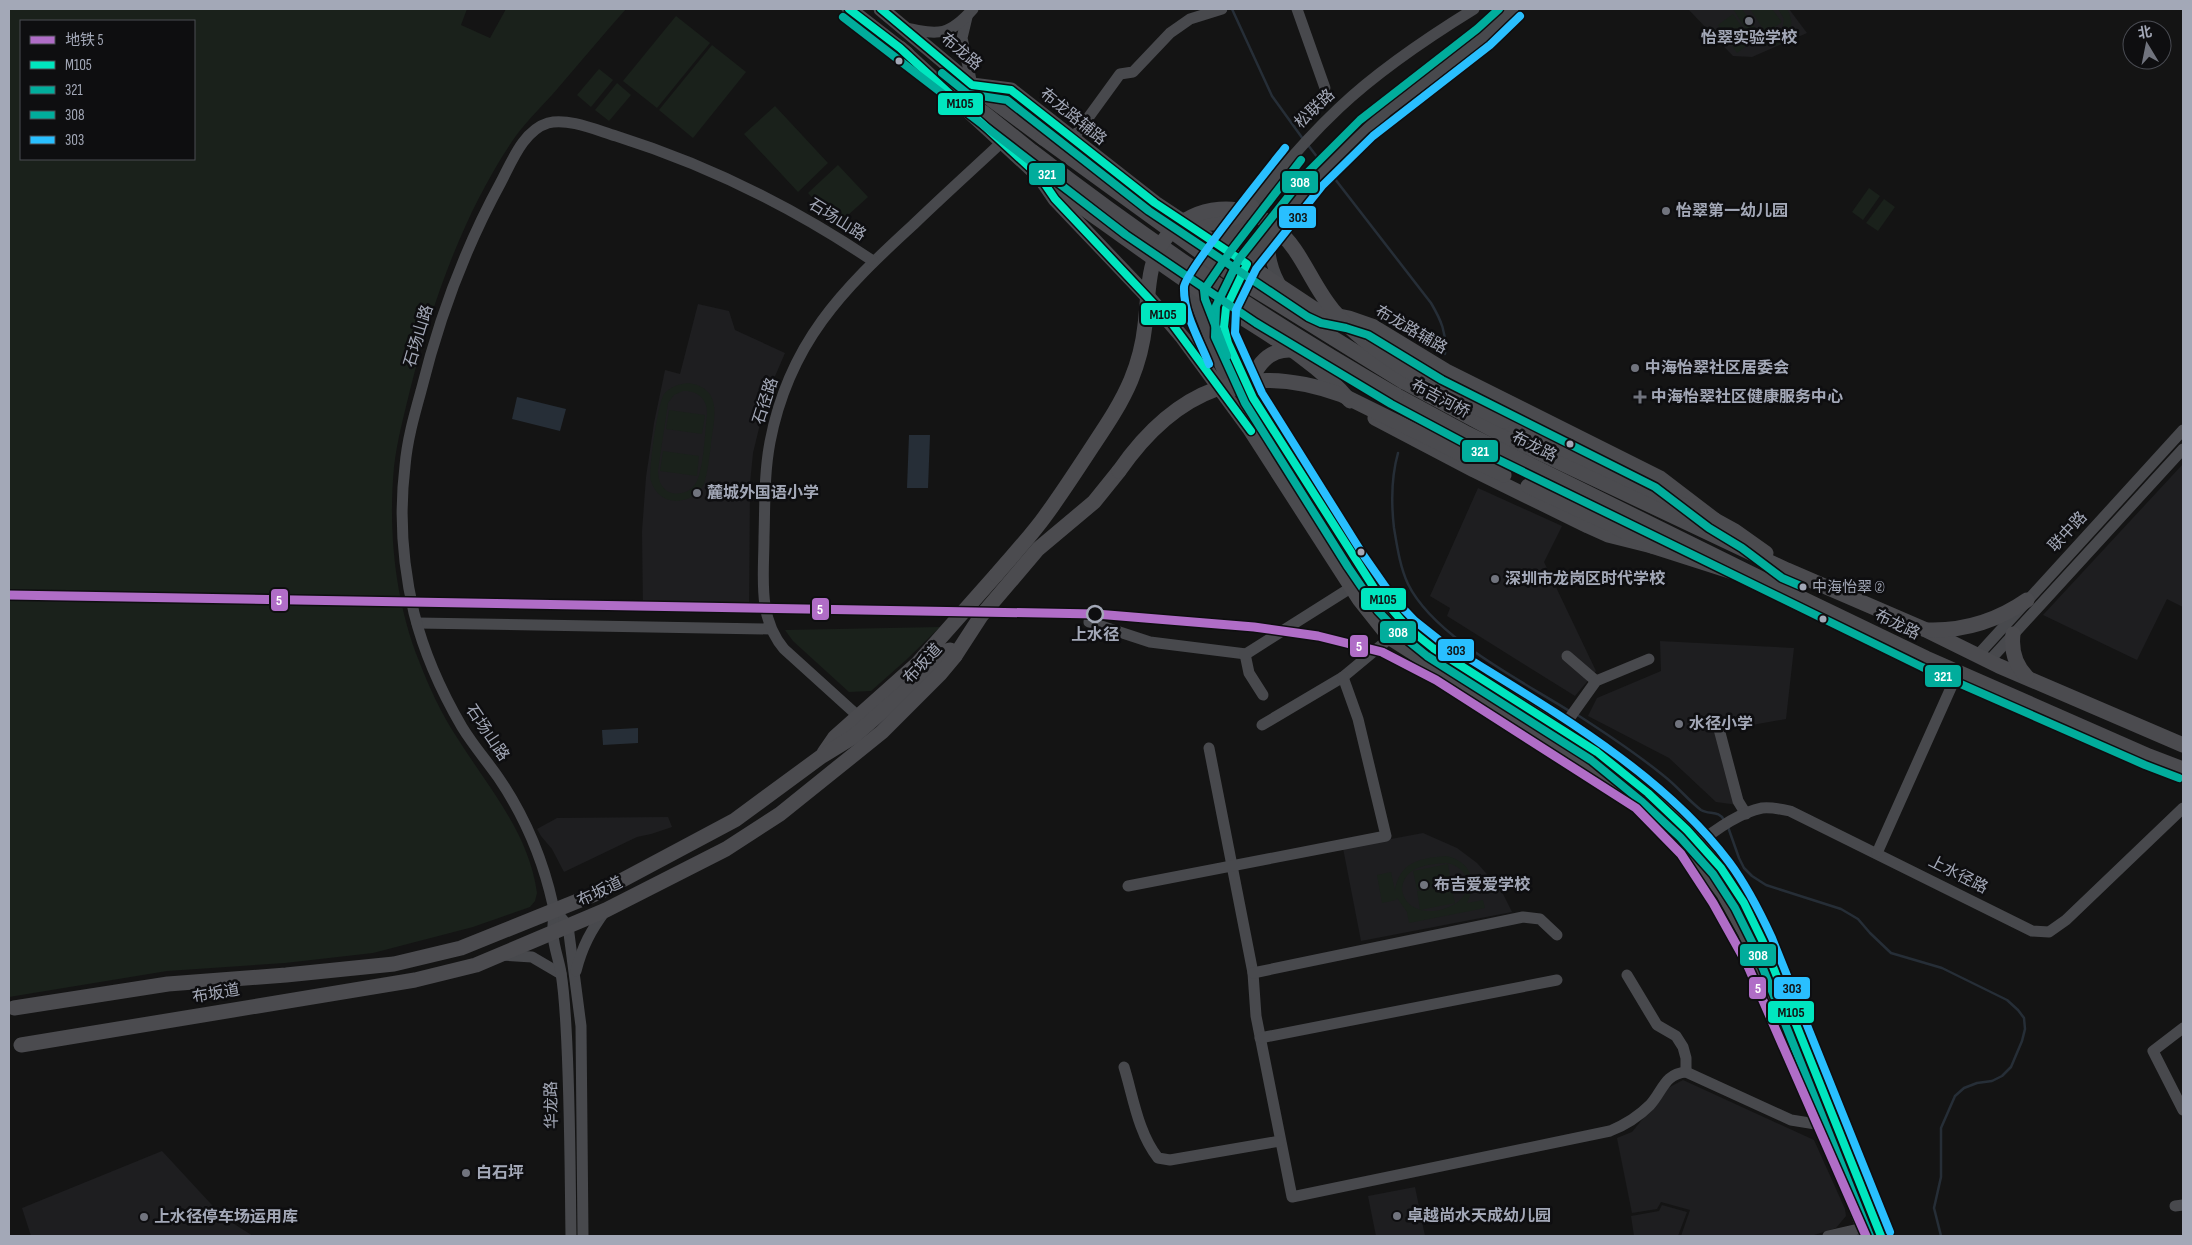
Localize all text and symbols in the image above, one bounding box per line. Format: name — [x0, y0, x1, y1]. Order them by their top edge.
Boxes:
marker: 怡翠实验学校 — [1743, 15, 1755, 27]
legend — [20, 20, 195, 160]
north arrow — [2122, 20, 2172, 70]
text: 北 — [2136, 23, 2153, 42]
place label: 怡翠实验学校 — [1701, 28, 1798, 48]
street label: 布龙路 — [937, 29, 985, 75]
text: 地铁 5 — [65, 31, 103, 50]
text: M105 — [65, 56, 92, 75]
unlabelled marker — [894, 56, 904, 66]
text: 321 — [65, 81, 84, 100]
street label: 布龙路辅路 — [1036, 84, 1110, 150]
street label: 松联路 — [1291, 85, 1339, 133]
line badge: M105 — [937, 92, 984, 116]
text: M105 — [946, 95, 974, 112]
text: 308 — [65, 106, 85, 125]
text: 303 — [65, 131, 84, 150]
line badge: 321 — [1028, 162, 1066, 186]
text: 321 — [1038, 166, 1056, 183]
line badge: 308 — [1281, 170, 1319, 194]
text: 308 — [1290, 174, 1310, 191]
street label: 石场山路 — [805, 195, 869, 245]
place label: 怡翠第一幼儿园 — [1676, 201, 1788, 221]
line badge: 303 — [1278, 205, 1317, 229]
marker: 怡翠第一幼儿园 — [1660, 205, 1672, 217]
text: 303 — [1288, 209, 1308, 226]
line badge: M105 — [1140, 302, 1187, 326]
street label: 布龙路辅路 — [1372, 302, 1450, 358]
street label: 石场山路 — [401, 303, 437, 369]
text: M105 — [1149, 306, 1177, 323]
place label: 中海怡翠社区居委会 — [1645, 358, 1789, 378]
marker: 中海怡翠社区居委会 — [1629, 362, 1641, 374]
street label: 石径路 — [750, 375, 782, 427]
street label: 布吉河桥 — [1407, 376, 1473, 422]
place label: 中海怡翠社区健康服务中心 — [1651, 387, 1843, 407]
marker: 中海怡翠社区健康服务中心 — [1633, 390, 1647, 404]
street label: 布龙路 — [1508, 428, 1560, 466]
line badge: 321 — [1461, 439, 1499, 463]
unlabelled marker — [1565, 439, 1575, 449]
text: 321 — [1471, 443, 1489, 460]
place label: 麓城外国语小学 — [707, 483, 819, 503]
marker: 麓城外国语小学 — [691, 487, 703, 499]
street label: 联中路 — [2045, 508, 2091, 556]
unlabelled marker — [1356, 547, 1366, 557]
place label: 深圳市龙岗区时代学校 — [1505, 569, 1666, 589]
marker: 深圳市龙岗区时代学校 — [1489, 573, 1501, 585]
place label: 中海怡翠 ② — [1812, 578, 1885, 597]
marker: 中海怡翠 ② — [1798, 582, 1808, 592]
line badge: M105 — [1360, 587, 1407, 611]
line badge: 5 — [270, 588, 289, 612]
text: M105 — [1369, 591, 1397, 608]
text: 5 — [276, 592, 282, 609]
line badge: 5 — [811, 597, 830, 621]
text: 5 — [817, 601, 823, 618]
marker: 上水径 — [1086, 605, 1104, 623]
street label: 布龙路 — [1871, 606, 1923, 644]
unlabelled marker — [1818, 614, 1828, 624]
line badge: 308 — [1379, 620, 1417, 644]
text: 308 — [1388, 624, 1408, 641]
place label: 上水径 — [1071, 626, 1119, 645]
line badge: 5 — [1349, 634, 1369, 658]
text: 5 — [1356, 638, 1362, 655]
line badge: 303 — [1437, 638, 1475, 662]
street label: 布坂道 — [900, 640, 946, 688]
text: 303 — [1446, 642, 1466, 659]
line badge: 321 — [1924, 664, 1962, 688]
text: 321 — [1934, 668, 1952, 685]
street label: 石场山路 — [461, 701, 513, 765]
place label: 水径小学 — [1689, 715, 1753, 734]
marker: 水径小学 — [1673, 718, 1685, 730]
street label: 上水径路 — [1925, 852, 1991, 898]
street label: 布坂道 — [574, 873, 626, 911]
place label: 布吉爱爱学校 — [1434, 875, 1531, 895]
marker: 布吉爱爱学校 — [1418, 879, 1430, 891]
line badge: 308 — [1739, 943, 1777, 967]
text: 308 — [1748, 947, 1768, 964]
line badge: 5 — [1748, 976, 1767, 1000]
line badge: 303 — [1773, 976, 1811, 1000]
street label: 布坂道 — [191, 980, 241, 1008]
text: 5 — [1755, 980, 1761, 997]
text: 303 — [1782, 980, 1802, 997]
line badge: M105 — [1767, 1000, 1815, 1024]
text: M105 — [1777, 1004, 1805, 1021]
street label: 华龙路 — [542, 1081, 562, 1129]
place label: 白石坪 — [476, 1164, 524, 1183]
marker: 白石坪 — [460, 1167, 472, 1179]
place label: 卓越尚水天成幼儿园 — [1407, 1206, 1551, 1226]
place label: 上水径停车场运用库 — [154, 1208, 298, 1227]
marker: 卓越尚水天成幼儿园 — [1391, 1210, 1403, 1222]
marker: 上水径停车场运用库 — [138, 1211, 150, 1223]

